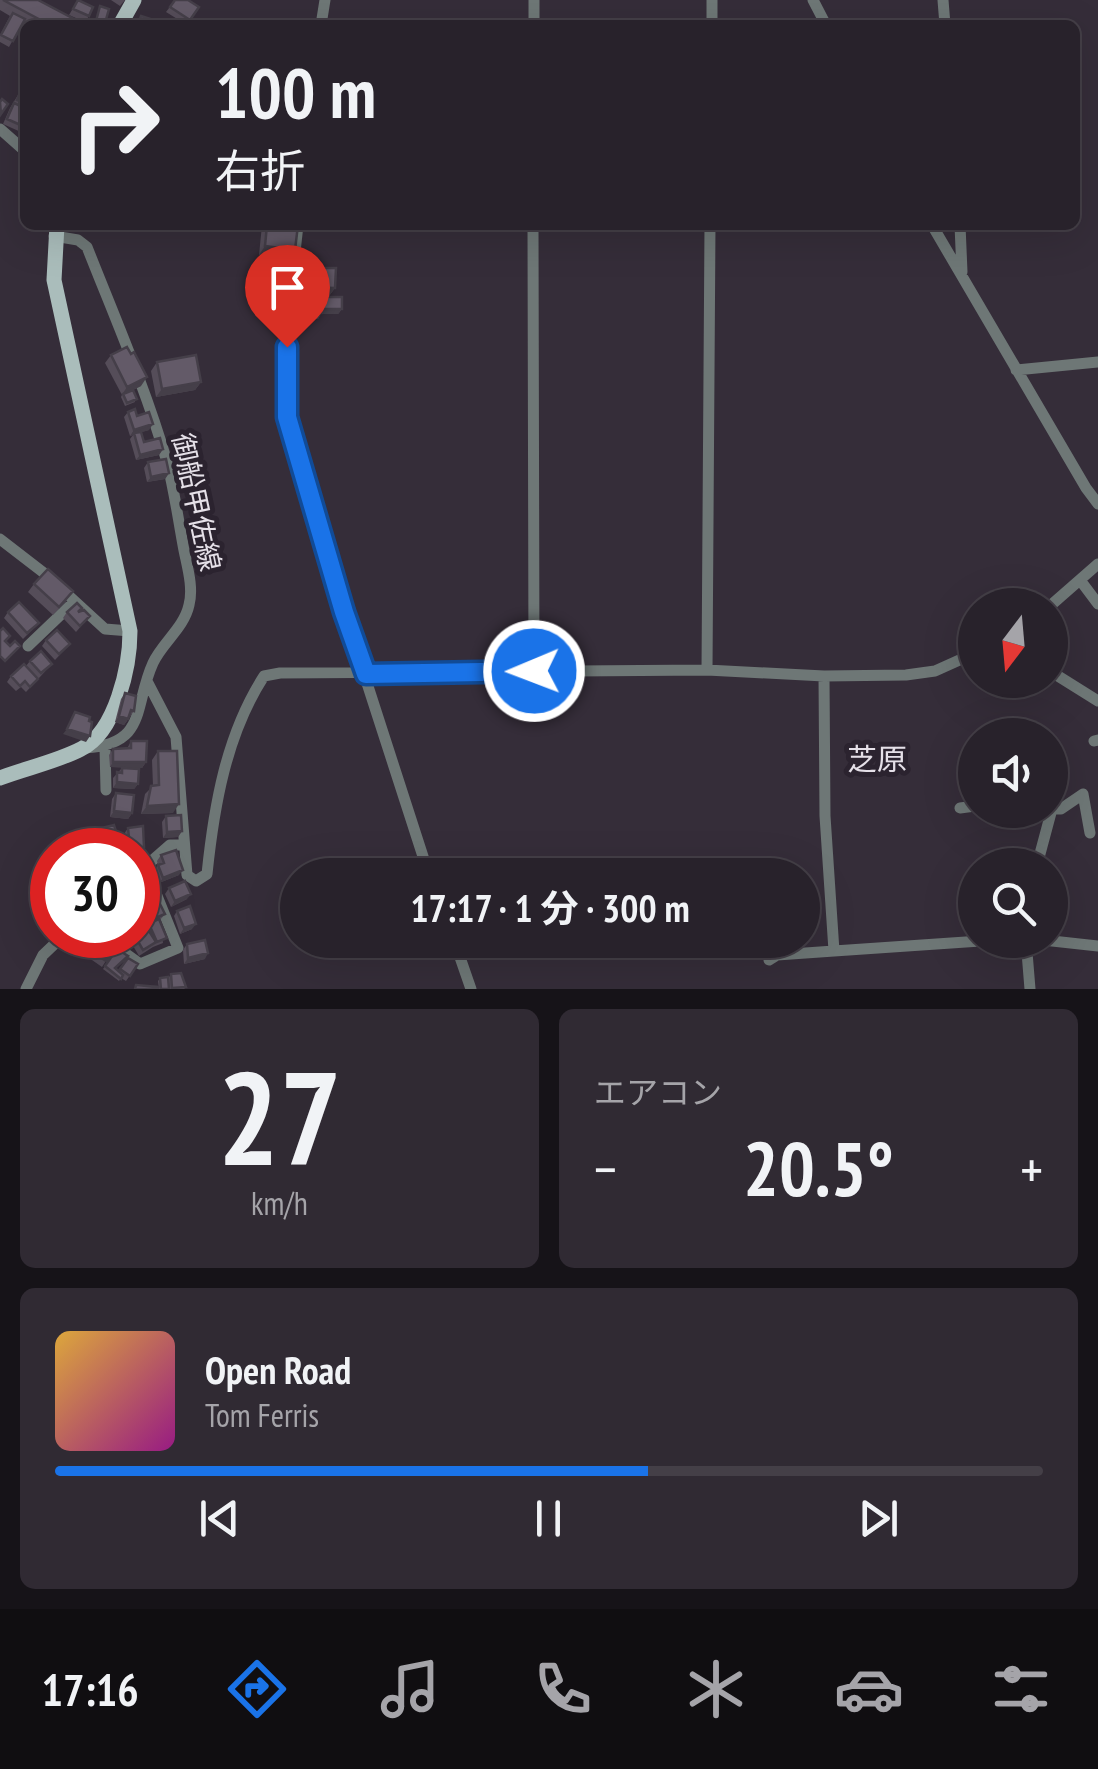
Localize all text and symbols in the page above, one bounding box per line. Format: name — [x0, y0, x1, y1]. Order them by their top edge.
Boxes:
text: 100 m — [215, 47, 376, 137]
icon: right — [50, 60, 180, 190]
text: 右折 — [215, 141, 305, 199]
pin — [245, 245, 330, 348]
icon: arrive — [260, 260, 315, 315]
street label: 御船甲佐線 — [164, 430, 230, 574]
north arrow — [958, 588, 1068, 698]
map controls — [958, 588, 1068, 958]
position arrow — [482, 619, 586, 723]
button: sound — [958, 718, 1068, 828]
district label: 芝原 — [847, 739, 907, 778]
speed limit sign: 30 — [30, 828, 160, 958]
button: search — [958, 848, 1068, 958]
text: 17:17 · 1 分 · 300 m — [410, 883, 690, 932]
text: 27 — [217, 1033, 342, 1201]
text: エアコン — [594, 1071, 722, 1113]
text: 20.5° — [743, 1120, 894, 1217]
text: − — [594, 1133, 617, 1204]
text: + — [1020, 1133, 1043, 1204]
text: km/h — [251, 1182, 308, 1224]
text: Open Road — [205, 1345, 351, 1394]
text: Tom Ferris — [205, 1394, 319, 1436]
icon: previous — [192, 1491, 247, 1546]
icon: pause — [521, 1491, 576, 1546]
icon: next — [851, 1491, 906, 1546]
icon: directions — [222, 1654, 292, 1724]
icon: music — [375, 1654, 445, 1724]
icon: phone — [528, 1654, 598, 1724]
icon: climate — [681, 1654, 751, 1724]
icon: car — [834, 1654, 904, 1724]
icon: filters — [986, 1654, 1056, 1724]
text: 17:16 — [41, 1660, 139, 1718]

